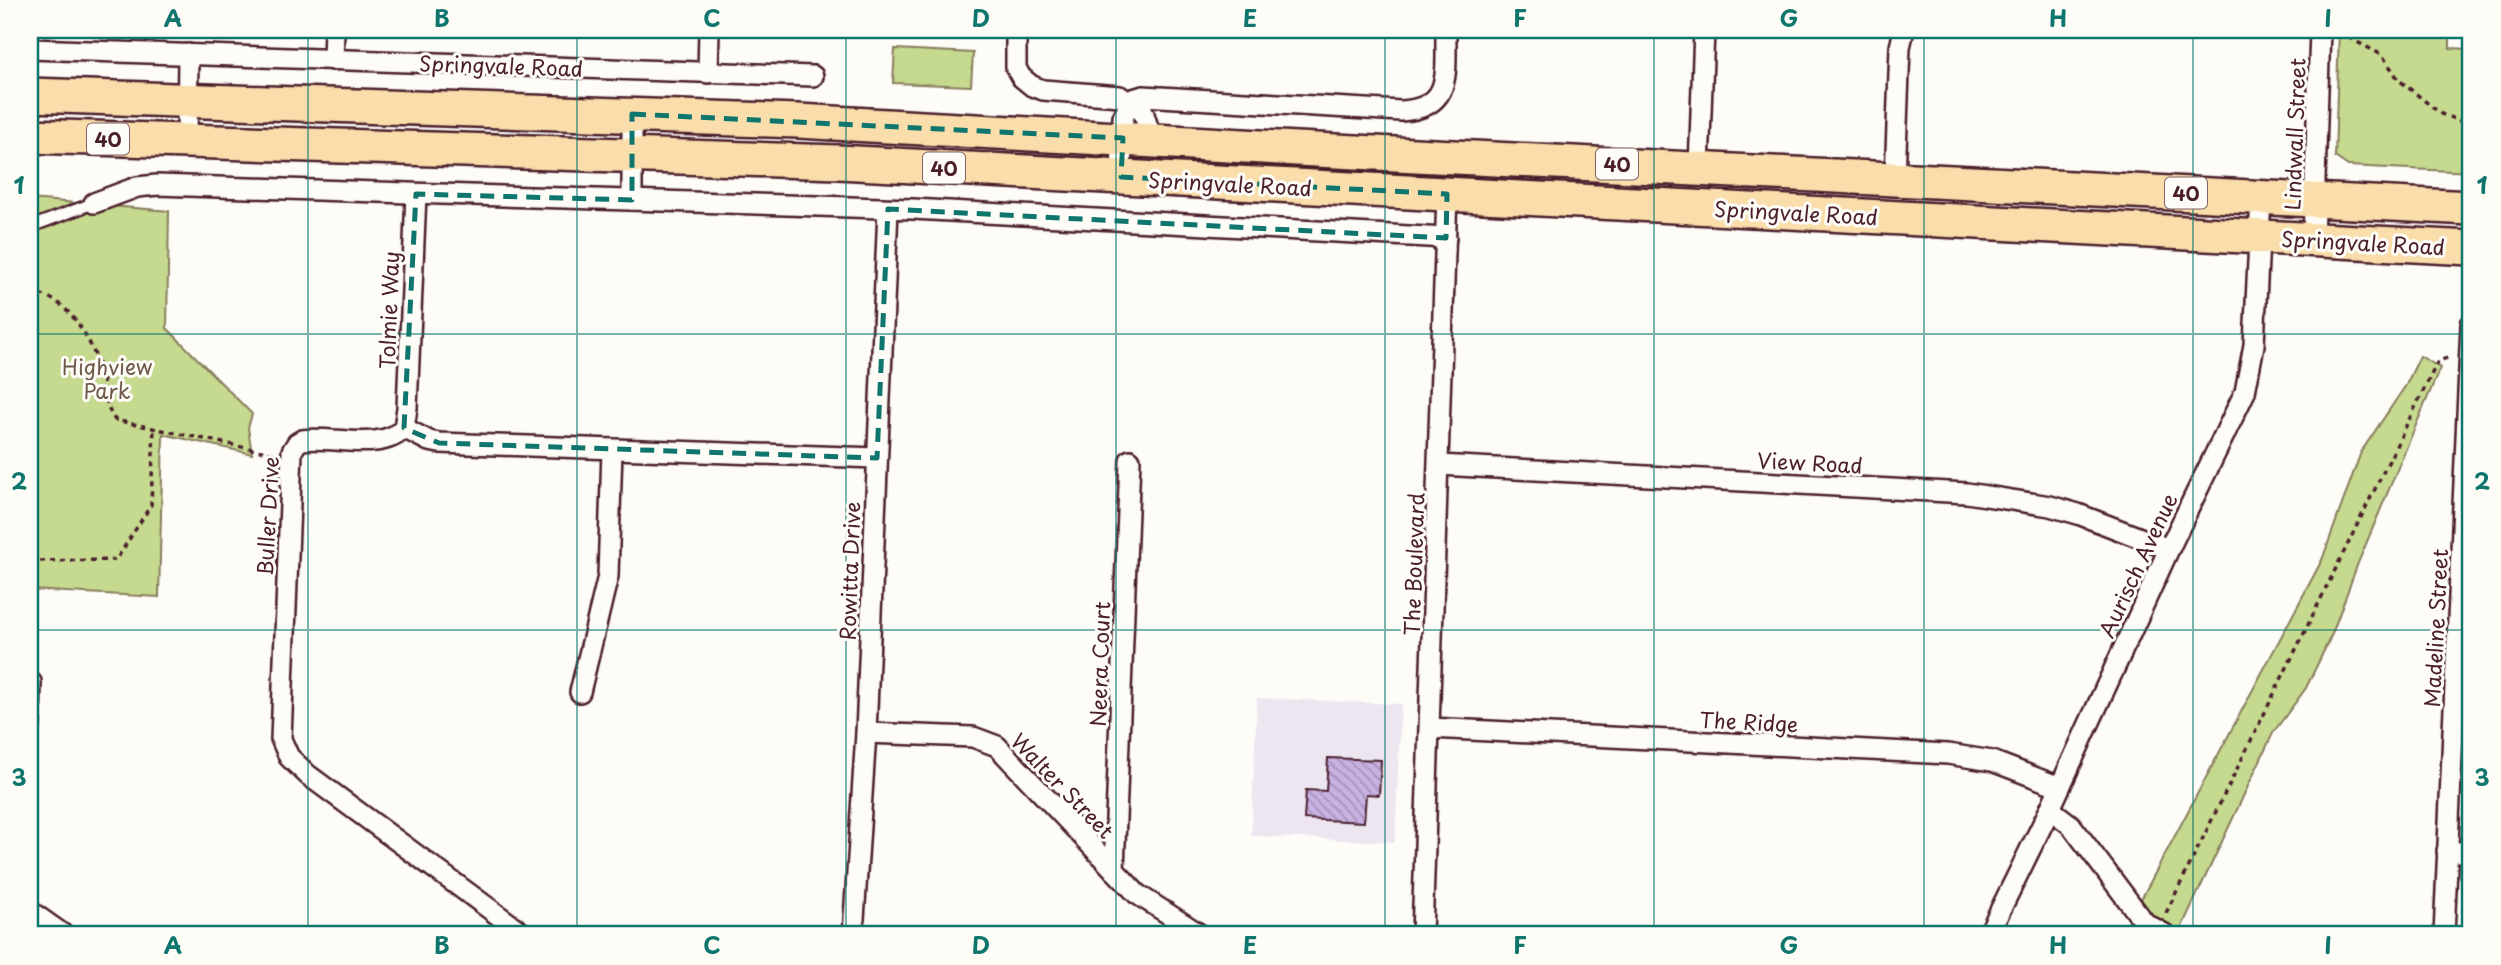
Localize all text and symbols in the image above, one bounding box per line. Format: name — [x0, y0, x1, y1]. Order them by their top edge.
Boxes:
text: A — [164, 0, 182, 35]
text: B — [434, 0, 450, 35]
text: C — [703, 0, 721, 35]
text: D — [972, 0, 990, 35]
text: E — [1243, 0, 1257, 35]
text: F — [1513, 0, 1527, 35]
text: G — [1780, 0, 1798, 35]
text: H — [2049, 0, 2067, 35]
text: I — [2324, 0, 2332, 35]
street label: Springvale Road — [418, 46, 584, 84]
street label: Lindwall Street — [2275, 57, 2313, 211]
road number: 40 — [87, 124, 129, 154]
road number: 40 — [1596, 148, 1638, 180]
road number: 40 — [923, 152, 965, 184]
street label: Springvale Road — [1147, 163, 1313, 203]
text: 1 — [14, 167, 25, 202]
text: 1 — [2477, 167, 2488, 202]
road number: 40 — [2165, 178, 2207, 209]
street label: Springvale Road — [1713, 192, 1879, 232]
street label: Springvale Road — [2280, 222, 2446, 262]
street label: Tolmie Way — [370, 251, 406, 369]
park label: Highview Park — [62, 350, 152, 406]
street label: View Road — [1756, 443, 1864, 481]
street label: Buller Drive — [248, 455, 286, 577]
text: 2 — [11, 463, 27, 498]
text: 2 — [2474, 463, 2490, 498]
street label: Aurisch Avenue — [2089, 487, 2185, 643]
street label: The Boulevard — [1395, 492, 1431, 636]
street label: Rowitta Drive — [831, 501, 867, 641]
street label: Madeline Street — [2415, 548, 2455, 708]
street label: Neera Court — [1081, 601, 1117, 727]
street label: The Ridge — [1699, 702, 1799, 740]
street label: Walter Street — [1004, 725, 1122, 845]
text: 3 — [11, 759, 27, 794]
text: 3 — [2474, 759, 2490, 794]
text: A — [164, 927, 182, 962]
text: B — [434, 927, 450, 962]
text: C — [703, 927, 721, 962]
text: D — [972, 927, 990, 962]
text: E — [1243, 927, 1257, 962]
text: F — [1513, 927, 1527, 962]
text: G — [1780, 927, 1798, 962]
text: H — [2049, 927, 2067, 962]
text: I — [2324, 927, 2332, 962]

